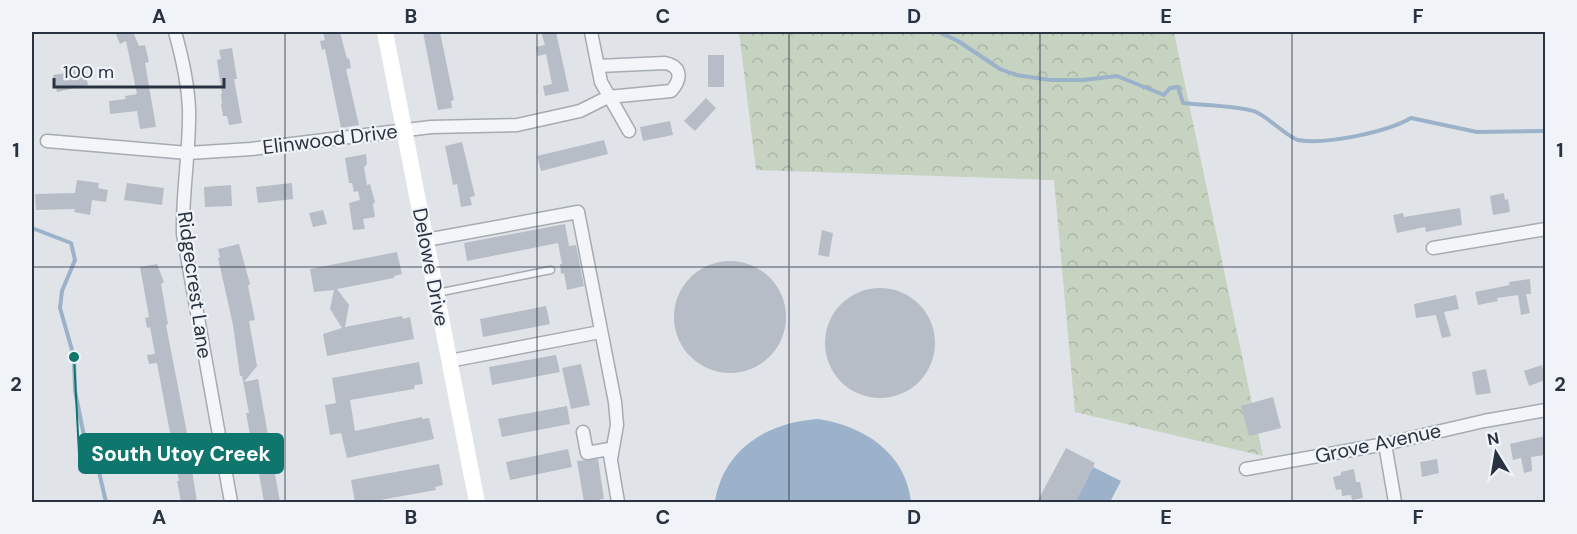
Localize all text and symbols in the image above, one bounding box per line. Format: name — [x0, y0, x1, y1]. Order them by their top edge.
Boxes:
text: A — [152, 3, 166, 29]
text: B — [405, 3, 417, 29]
text: C — [656, 3, 670, 29]
text: D — [907, 3, 921, 29]
text: E — [1160, 3, 1172, 29]
text: F — [1412, 3, 1424, 29]
scale bar — [54, 51, 224, 89]
text: 100 m — [63, 60, 114, 84]
street label: Elinwood Drive — [261, 118, 399, 160]
text: 1 — [12, 137, 20, 163]
text: 1 — [1556, 137, 1564, 163]
street label: Delowe Drive — [407, 206, 455, 328]
street label: Ridgecrest Lane — [172, 210, 218, 360]
text: 2 — [10, 371, 22, 397]
text: 2 — [1554, 371, 1566, 397]
street label: Grove Avenue — [1313, 417, 1443, 469]
north arrow — [1466, 423, 1526, 483]
text: N — [1486, 427, 1501, 450]
callout: South Utoy Creek — [79, 434, 283, 473]
text: South Utoy Creek — [91, 440, 271, 468]
text: A — [152, 504, 166, 530]
text: B — [405, 504, 417, 530]
text: C — [656, 504, 670, 530]
text: D — [907, 504, 921, 530]
text: E — [1160, 504, 1172, 530]
text: F — [1412, 504, 1424, 530]

